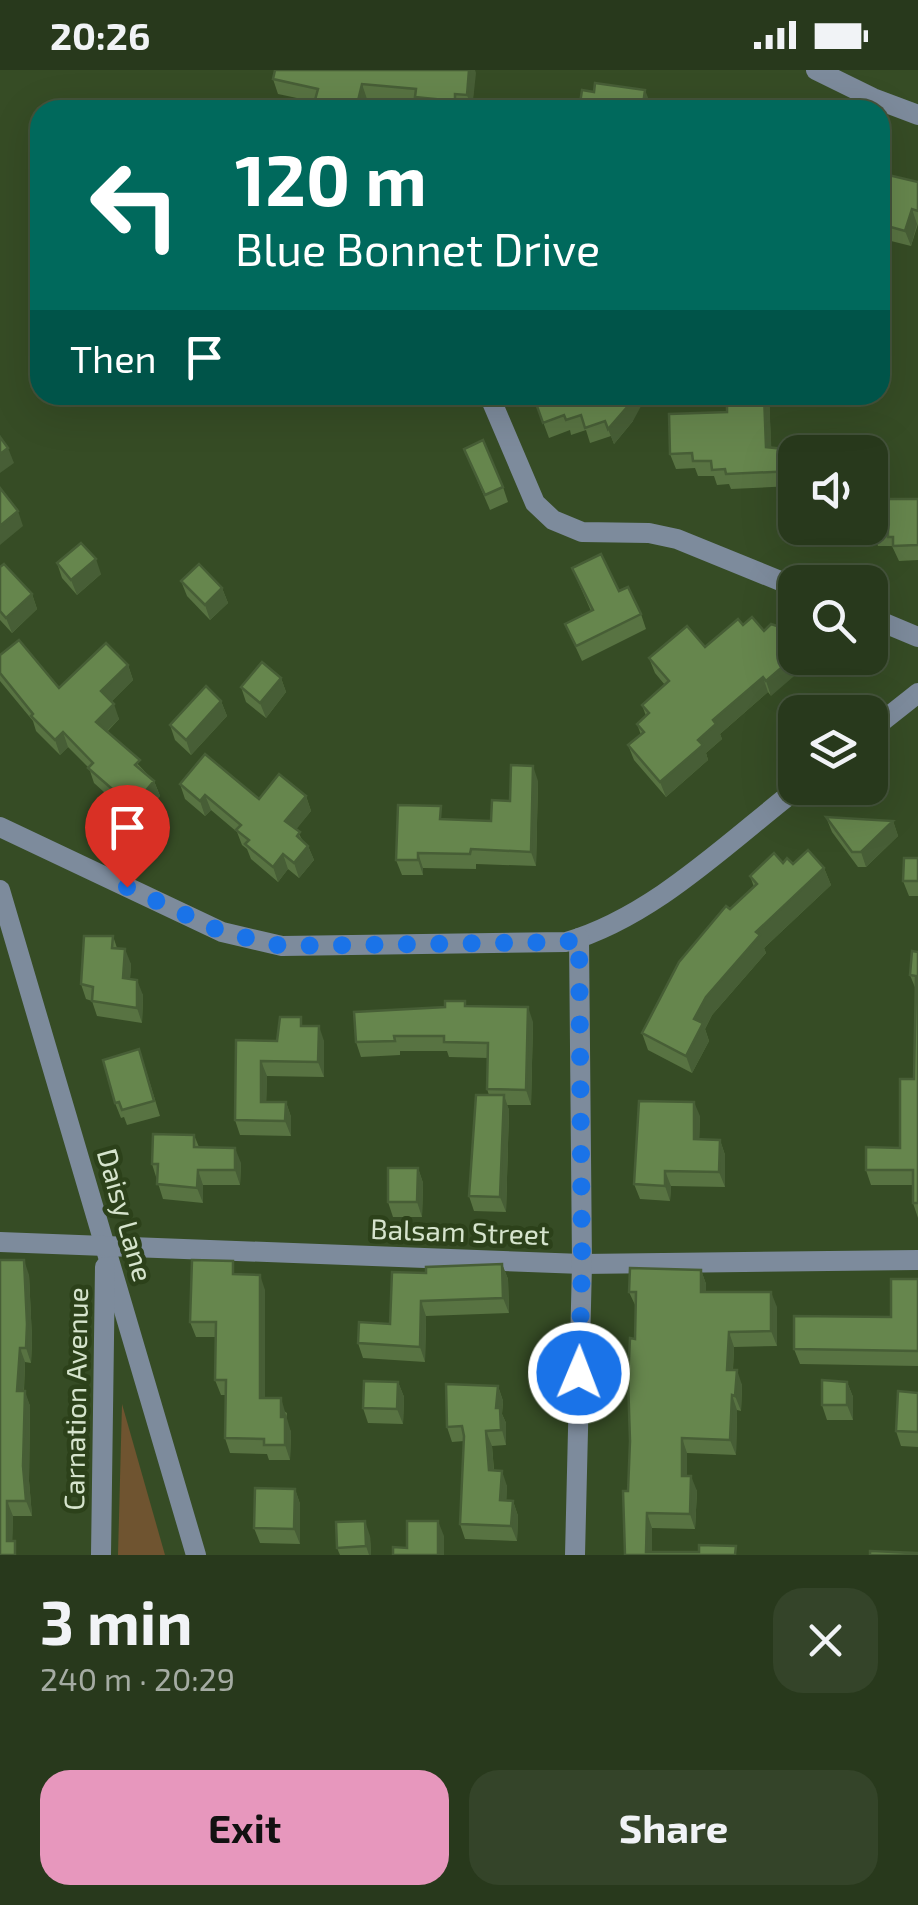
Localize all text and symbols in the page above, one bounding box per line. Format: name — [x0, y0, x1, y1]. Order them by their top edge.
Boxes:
text: 20:26 — [50, 12, 150, 58]
text: 120 m — [235, 136, 427, 220]
icon: left — [70, 140, 200, 270]
text: Blue Bonnet Drive — [235, 221, 600, 275]
icon: arrive — [177, 330, 232, 385]
text: Then — [70, 335, 157, 381]
map controls — [778, 435, 888, 805]
button: sound — [778, 435, 888, 545]
button: search — [778, 565, 888, 675]
button: layers — [778, 695, 888, 805]
pin — [85, 785, 170, 888]
icon: arrive — [100, 800, 155, 855]
street label: Daisy Lane — [91, 1144, 161, 1285]
street label: Balsam Street — [370, 1211, 550, 1251]
street label: Carnation Avenue — [56, 1287, 94, 1511]
position arrow — [527, 1321, 631, 1425]
text: 3 min — [40, 1585, 192, 1657]
button: close — [773, 1588, 878, 1693]
text: 240 m · 20:29 — [40, 1659, 235, 1697]
button: Exit — [40, 1770, 449, 1885]
button: Share — [469, 1770, 878, 1885]

